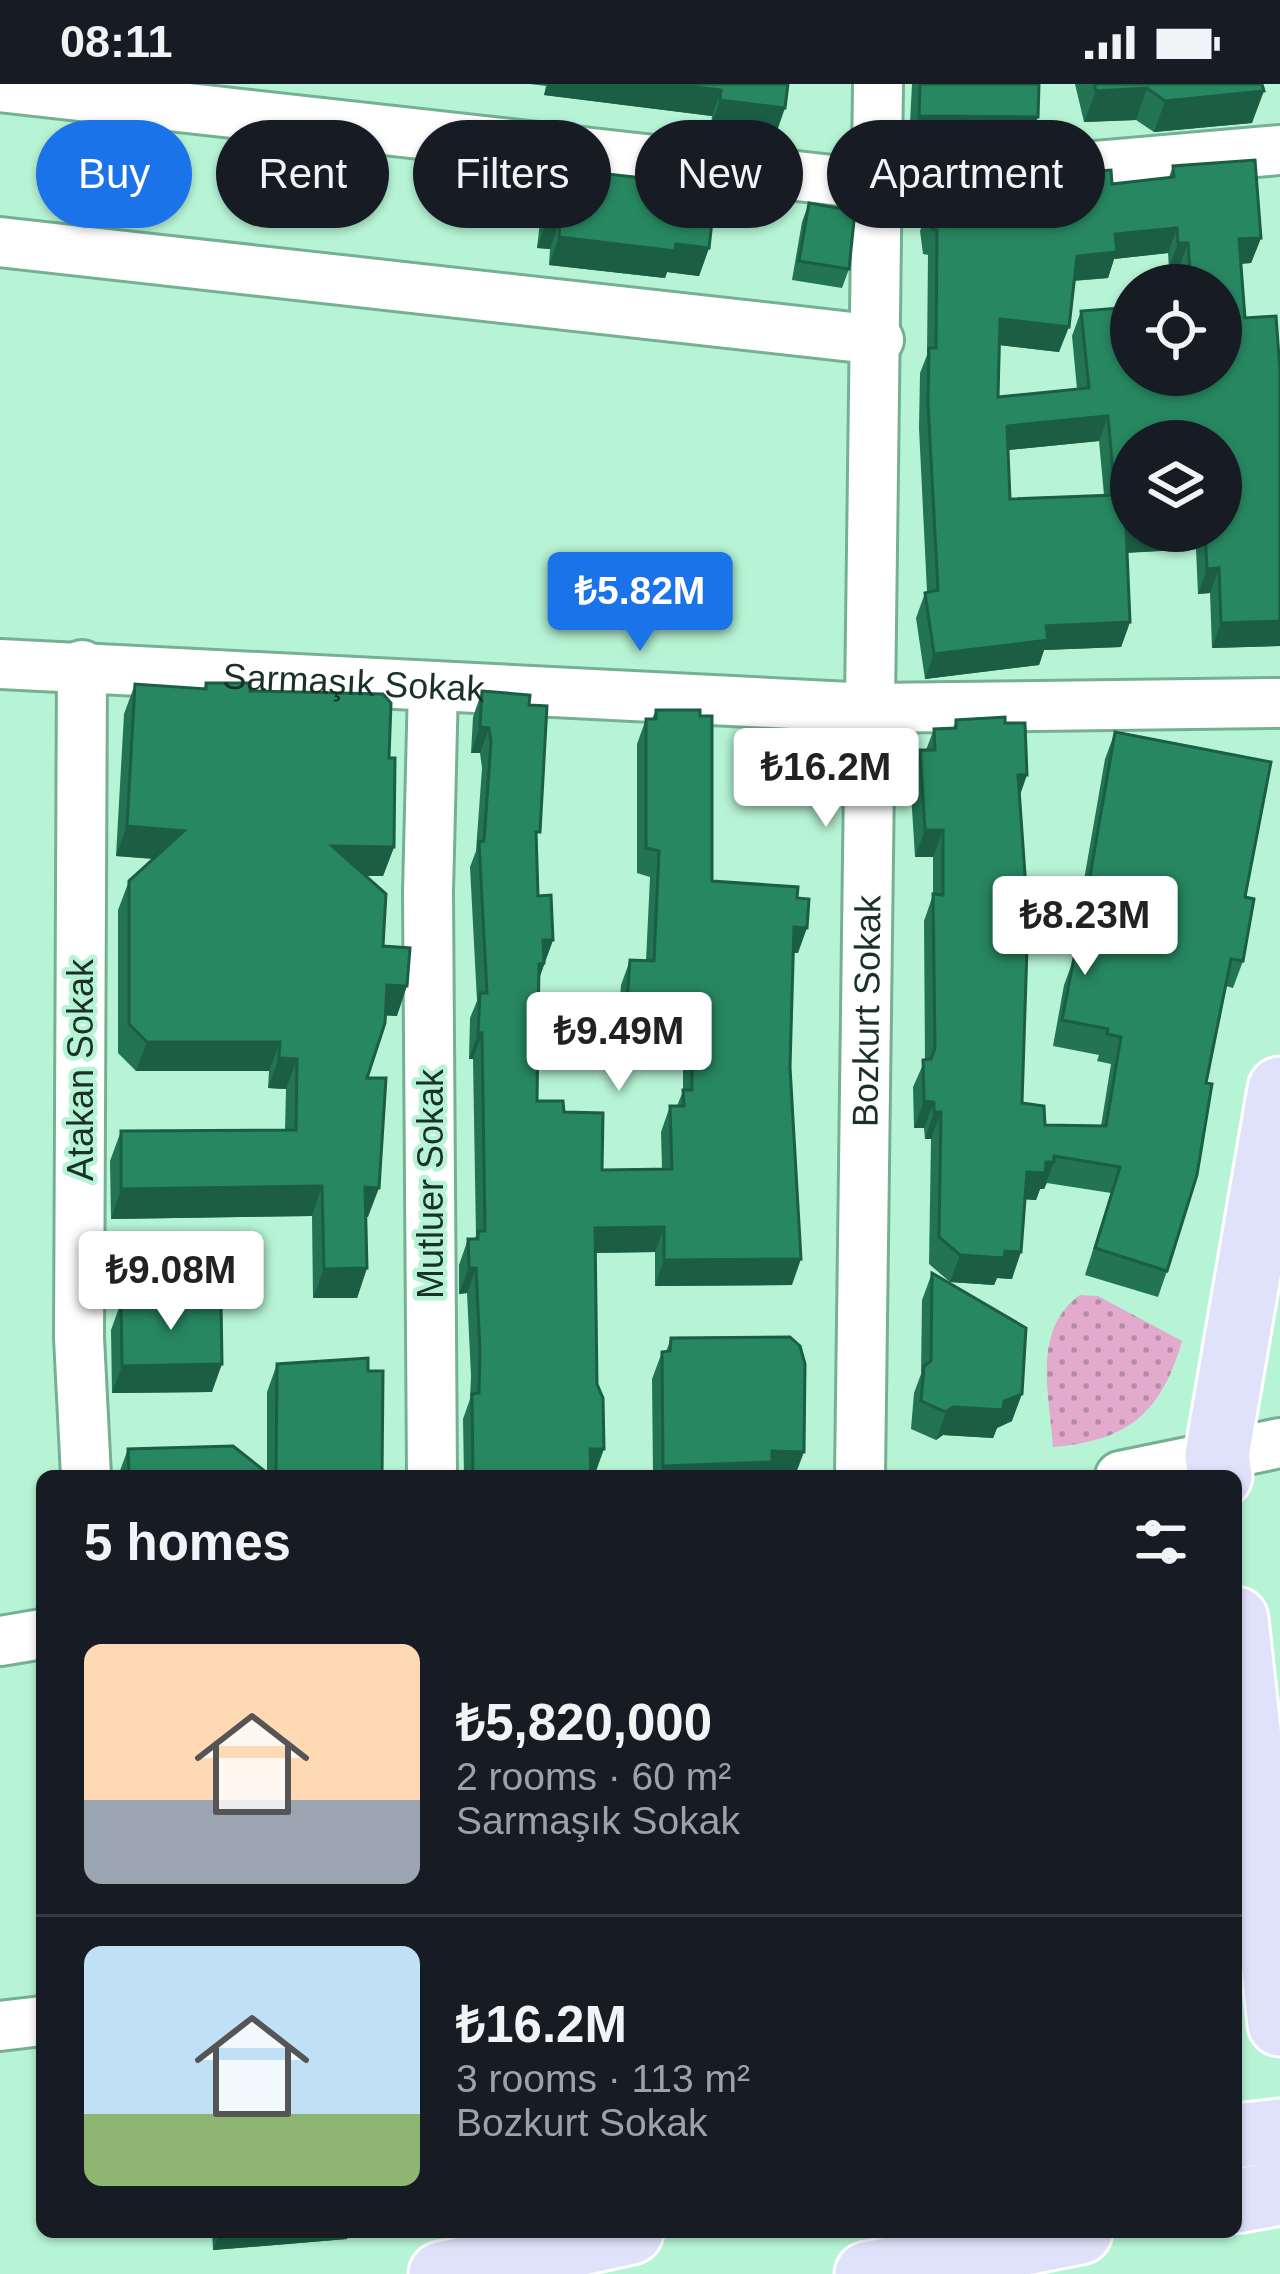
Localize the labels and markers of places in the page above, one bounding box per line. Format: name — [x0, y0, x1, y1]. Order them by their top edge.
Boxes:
pin: ₺5.82M — [542, 552, 738, 654]
pin: ₺16.2M — [728, 728, 924, 830]
pin: ₺8.23M — [987, 876, 1183, 978]
pin: ₺9.49M — [521, 992, 717, 1094]
pin: ₺9.08M — [73, 1231, 269, 1333]

